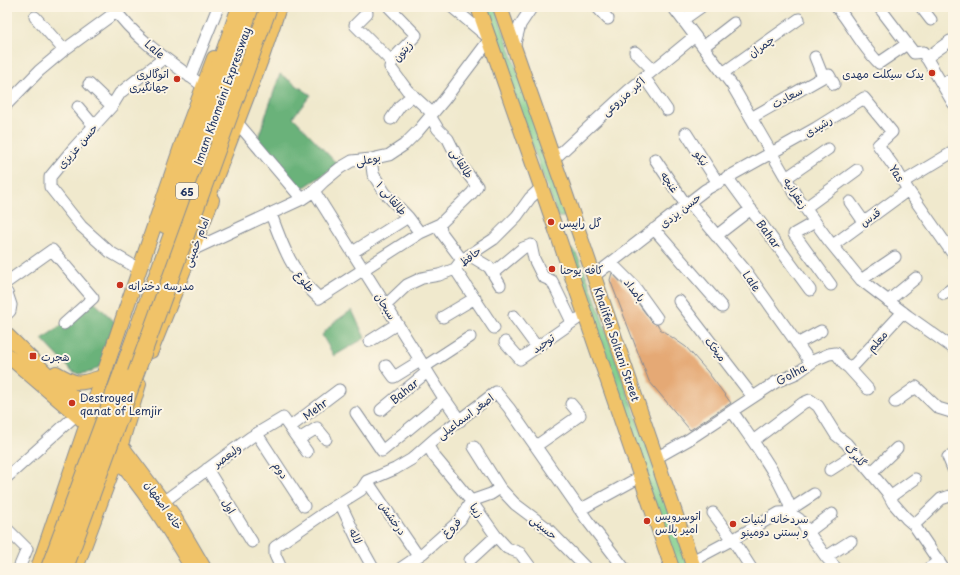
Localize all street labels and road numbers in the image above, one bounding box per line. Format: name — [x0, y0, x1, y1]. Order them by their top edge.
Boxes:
street label: Imam Khomeini Expressway — [189, 25, 255, 167]
street label: چمران — [744, 31, 778, 61]
street label: Lale — [141, 35, 169, 63]
street label: زیتون — [388, 37, 416, 65]
street label: اکبر مزروعی — [598, 72, 648, 120]
street label: سعادت — [769, 82, 805, 112]
street label: رشیدی — [801, 111, 835, 141]
street label: حسن عزیزی — [53, 120, 101, 172]
street label: طالقانی — [446, 145, 478, 181]
street label: نیکو — [690, 146, 713, 169]
street label: بوعلی — [354, 148, 382, 170]
street label: Yas — [885, 161, 909, 185]
street label: غنچه — [657, 168, 683, 196]
street label: زعفرانیه — [780, 174, 812, 212]
street label: طالقانی ۱ — [373, 177, 411, 219]
road number: 65 — [176, 183, 198, 199]
street label: حسن یزدی — [656, 188, 704, 232]
street label: قدس — [856, 203, 884, 231]
street label: امام خمینی — [179, 214, 214, 270]
street label: Bahar — [753, 216, 785, 252]
street label: حافظ — [455, 242, 485, 270]
street label: طلوع — [290, 266, 319, 296]
street label: Lale — [739, 267, 765, 295]
street label: بامداد — [620, 274, 650, 306]
street label: Khalifeh Soltani Street — [589, 285, 645, 404]
street label: سبحان — [371, 289, 401, 323]
street label: معلم — [863, 326, 892, 356]
street label: توحید — [528, 329, 558, 357]
street label: میخک — [701, 333, 731, 365]
street label: Golha — [773, 359, 809, 389]
street label: Bahar — [386, 374, 422, 408]
street label: اصغر اسماعیلی — [433, 389, 497, 443]
street label: Mehr — [299, 393, 332, 424]
street label: ولیعصر — [209, 439, 245, 472]
street label: گلبرگ — [841, 439, 871, 471]
street label: دوم — [268, 458, 293, 483]
street label: خانه اصفهان — [141, 477, 187, 533]
street label: اول — [218, 495, 240, 517]
street label: درخشش — [375, 498, 411, 538]
street label: زیبا — [466, 499, 488, 521]
street label: حسینی — [527, 511, 561, 543]
street label: فروغ — [437, 513, 466, 542]
street label: لاله — [345, 525, 367, 547]

